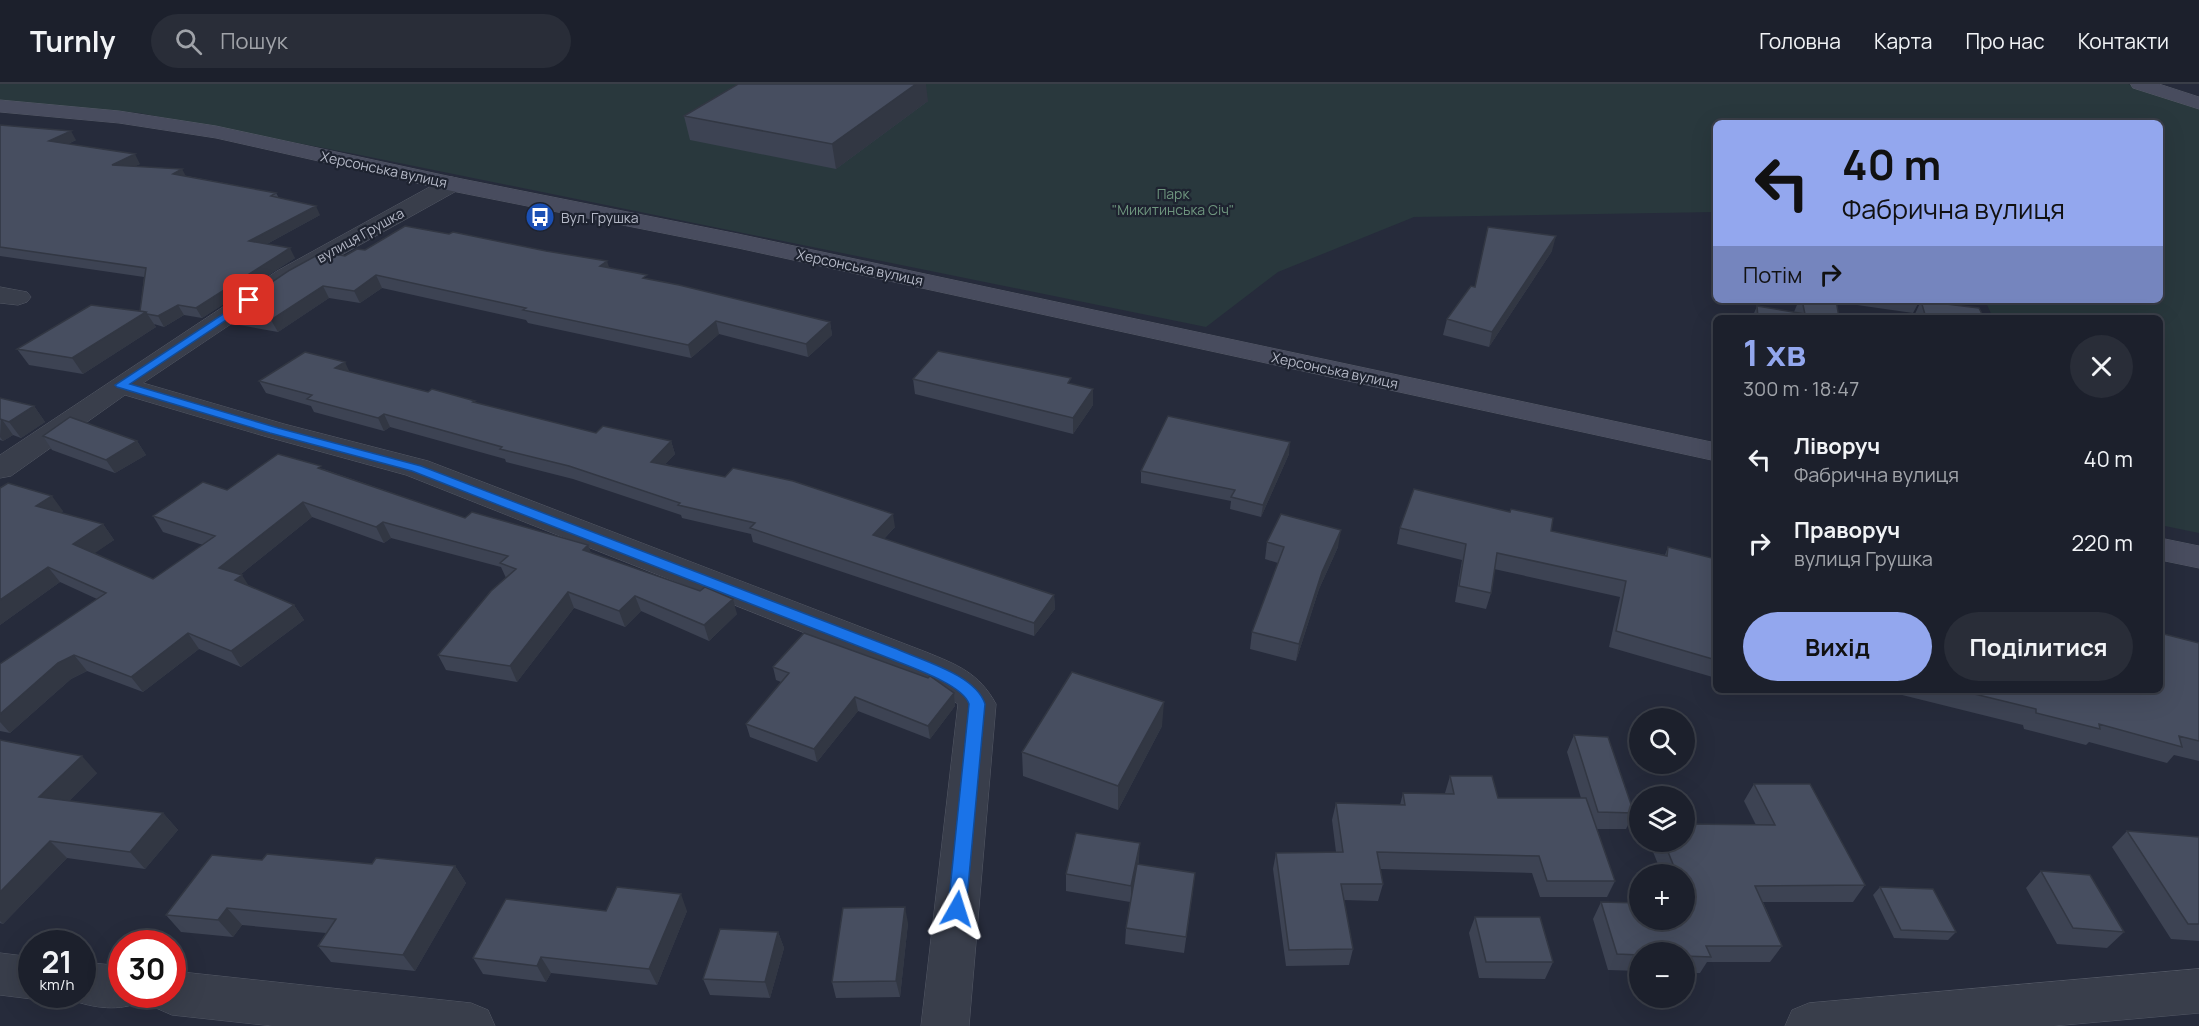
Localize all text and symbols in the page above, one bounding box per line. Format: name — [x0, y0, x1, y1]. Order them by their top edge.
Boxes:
search box — [151, 14, 571, 68]
text: Turnly — [30, 22, 115, 60]
icon: search — [172, 25, 205, 58]
text: Пошук — [220, 26, 288, 56]
text: Головна — [1759, 27, 1841, 55]
text: Карта — [1874, 27, 1932, 55]
text: Про нас — [1965, 27, 2045, 55]
text: Контакти — [2078, 27, 2169, 55]
text: 40 m — [1842, 135, 1941, 193]
icon: left — [1743, 144, 1821, 222]
street label: Херсонська вулиця — [319, 146, 449, 192]
park label: Парк "Микитинська Січ" — [1112, 184, 1234, 219]
text: Фабрична вулиця — [1842, 190, 2065, 227]
bus stop icon: Вул. Грушка — [524, 201, 556, 233]
street label: вулиця Грушка — [313, 203, 407, 267]
place label: Вул. Грушка — [561, 208, 639, 227]
street label: Херсонська вулиця — [795, 244, 925, 290]
icon: right — [1814, 258, 1847, 291]
text: Потім — [1743, 260, 1802, 290]
pin — [223, 274, 274, 325]
icon: arrive — [232, 283, 265, 316]
text: 1 хв — [1743, 328, 1806, 377]
button: close — [2070, 335, 2133, 398]
street label: Херсонська вулиця — [1270, 347, 1400, 393]
text: 300 m · 18:47 — [1743, 375, 1859, 402]
text: Ліворуч — [1794, 431, 1880, 461]
icon: left — [1743, 443, 1776, 476]
text: 40 m — [2084, 444, 2133, 474]
text: Фабрична вулиця — [1794, 461, 1959, 488]
text: Праворуч — [1794, 515, 1900, 545]
icon: right — [1743, 527, 1776, 560]
text: 220 m — [2071, 528, 2133, 558]
text: вулиця Грушка — [1794, 545, 1933, 572]
button: Вихід — [1743, 612, 1932, 681]
button: Поділитися — [1944, 612, 2133, 681]
map controls — [1629, 708, 1695, 1008]
button: search — [1629, 708, 1695, 774]
button: layers — [1629, 786, 1695, 852]
button: + — [1629, 864, 1695, 930]
position arrow — [925, 877, 989, 941]
speed limit sign: 30 — [108, 930, 186, 1008]
text: 21 — [41, 941, 73, 982]
button: − — [1629, 942, 1695, 1008]
text: km/h — [40, 974, 74, 995]

